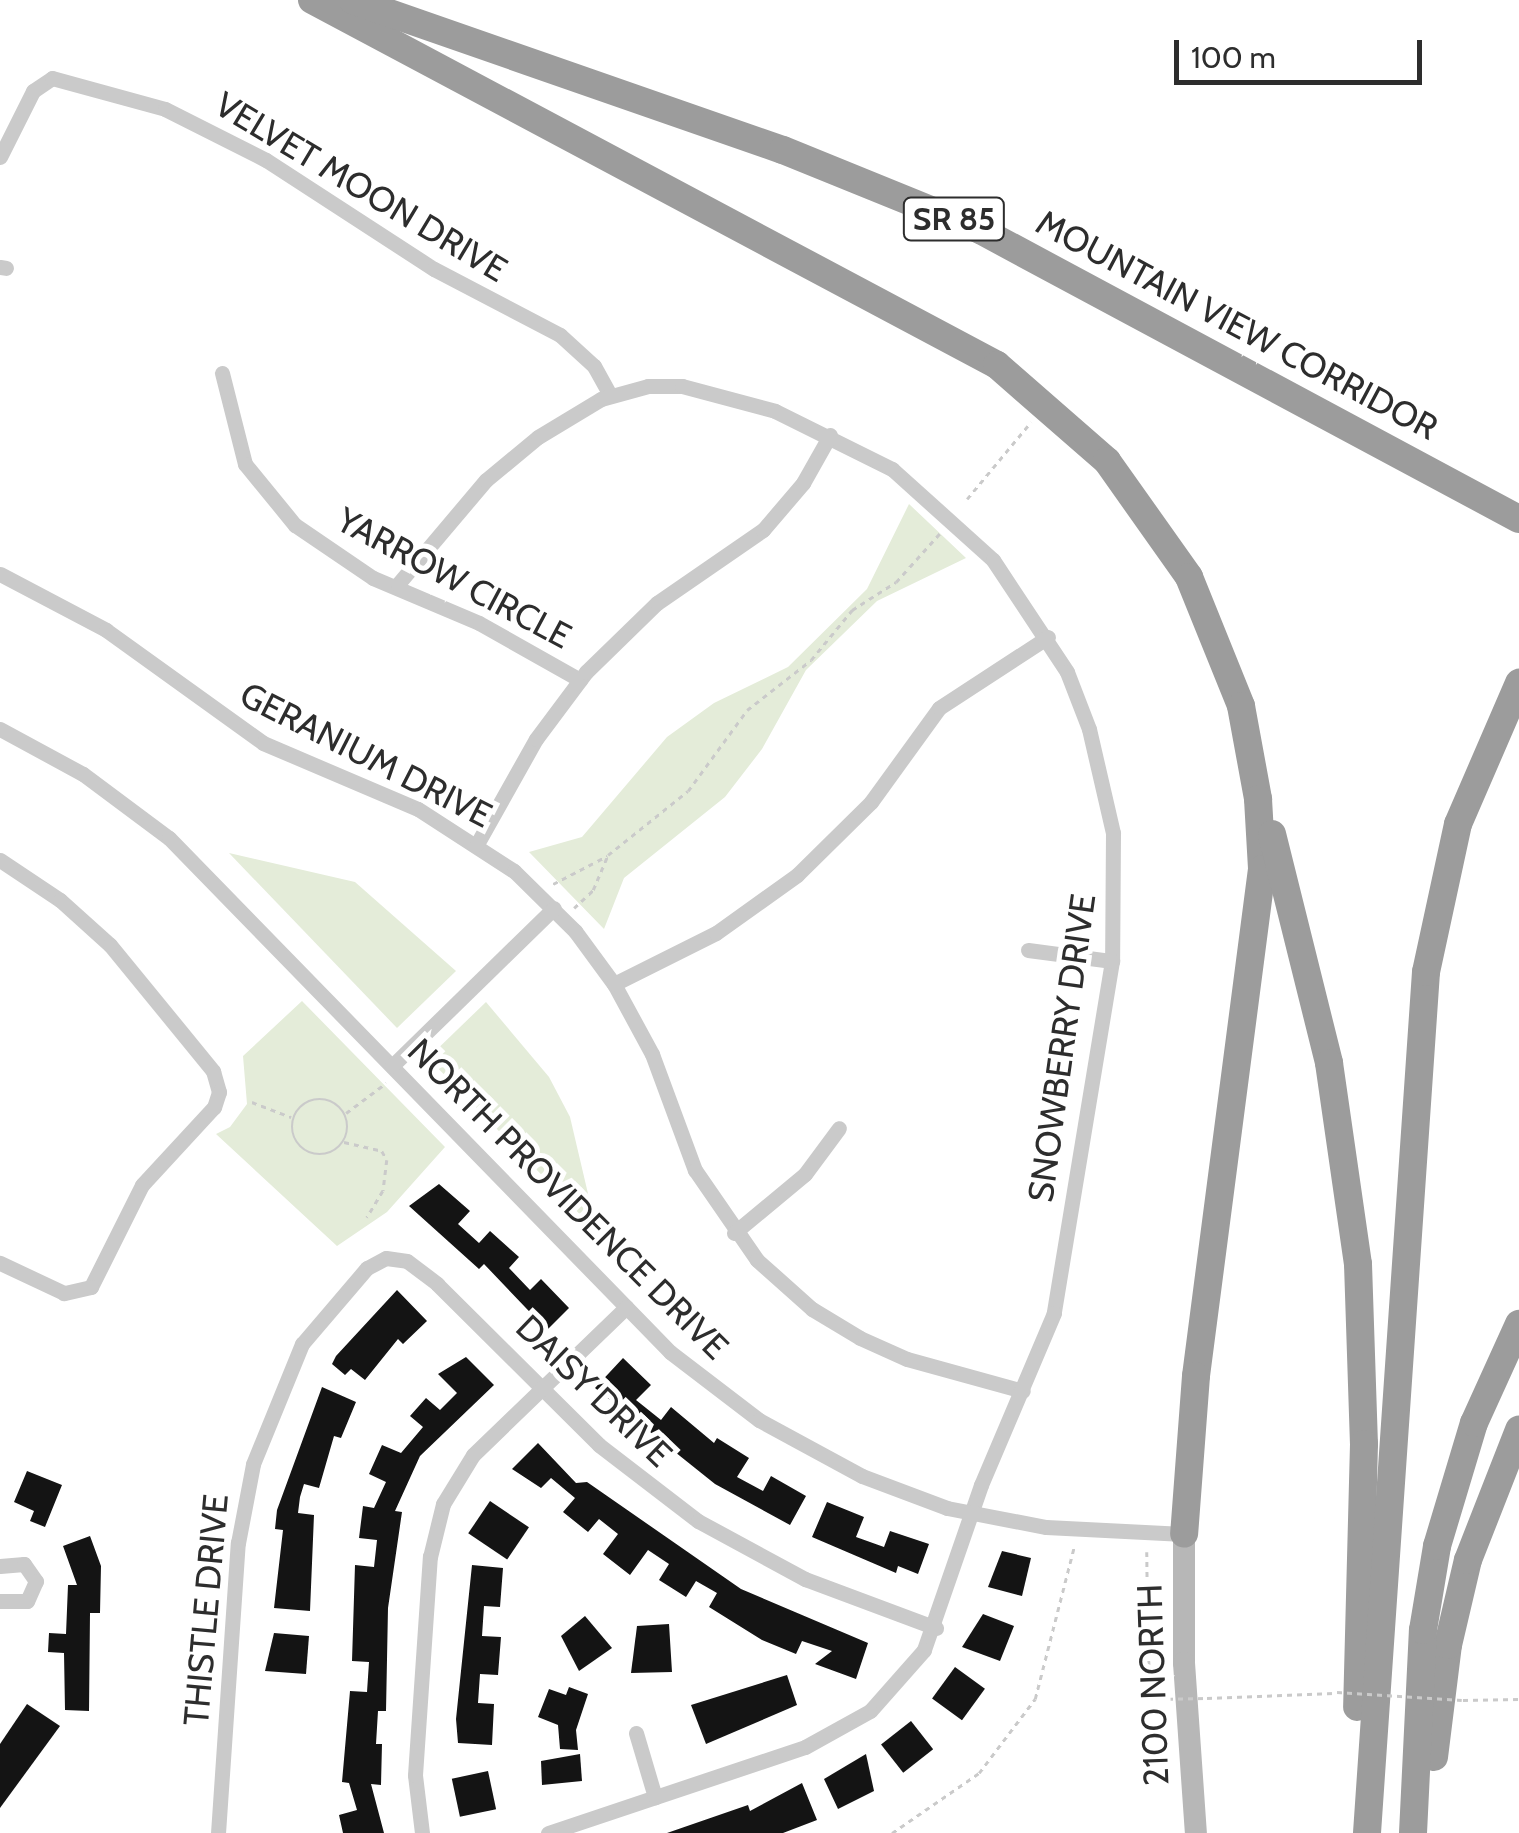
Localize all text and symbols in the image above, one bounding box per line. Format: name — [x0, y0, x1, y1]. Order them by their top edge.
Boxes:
scale bar — [1179, 20, 1426, 82]
text: 100 m — [1191, 39, 1276, 76]
street label: VELVET MOON DRIVE — [208, 83, 514, 291]
road number: SR 85 — [902, 192, 1006, 246]
street label: MOUNTAIN VIEW CORRIDOR — [1029, 201, 1445, 449]
street label: YARROW CIRCLE — [330, 499, 578, 657]
street label: GERANIUM DRIVE — [233, 673, 499, 837]
street label: SNOWBERRY DRIVE — [1020, 891, 1104, 1205]
street label: NORTH PROVIDENCE DRIVE — [399, 1030, 737, 1368]
street label: DAISY DRIVE — [508, 1306, 680, 1476]
street label: THISTLE DRIVE — [175, 1492, 237, 1728]
street label: 2100 NORTH — [1128, 1583, 1178, 1787]

